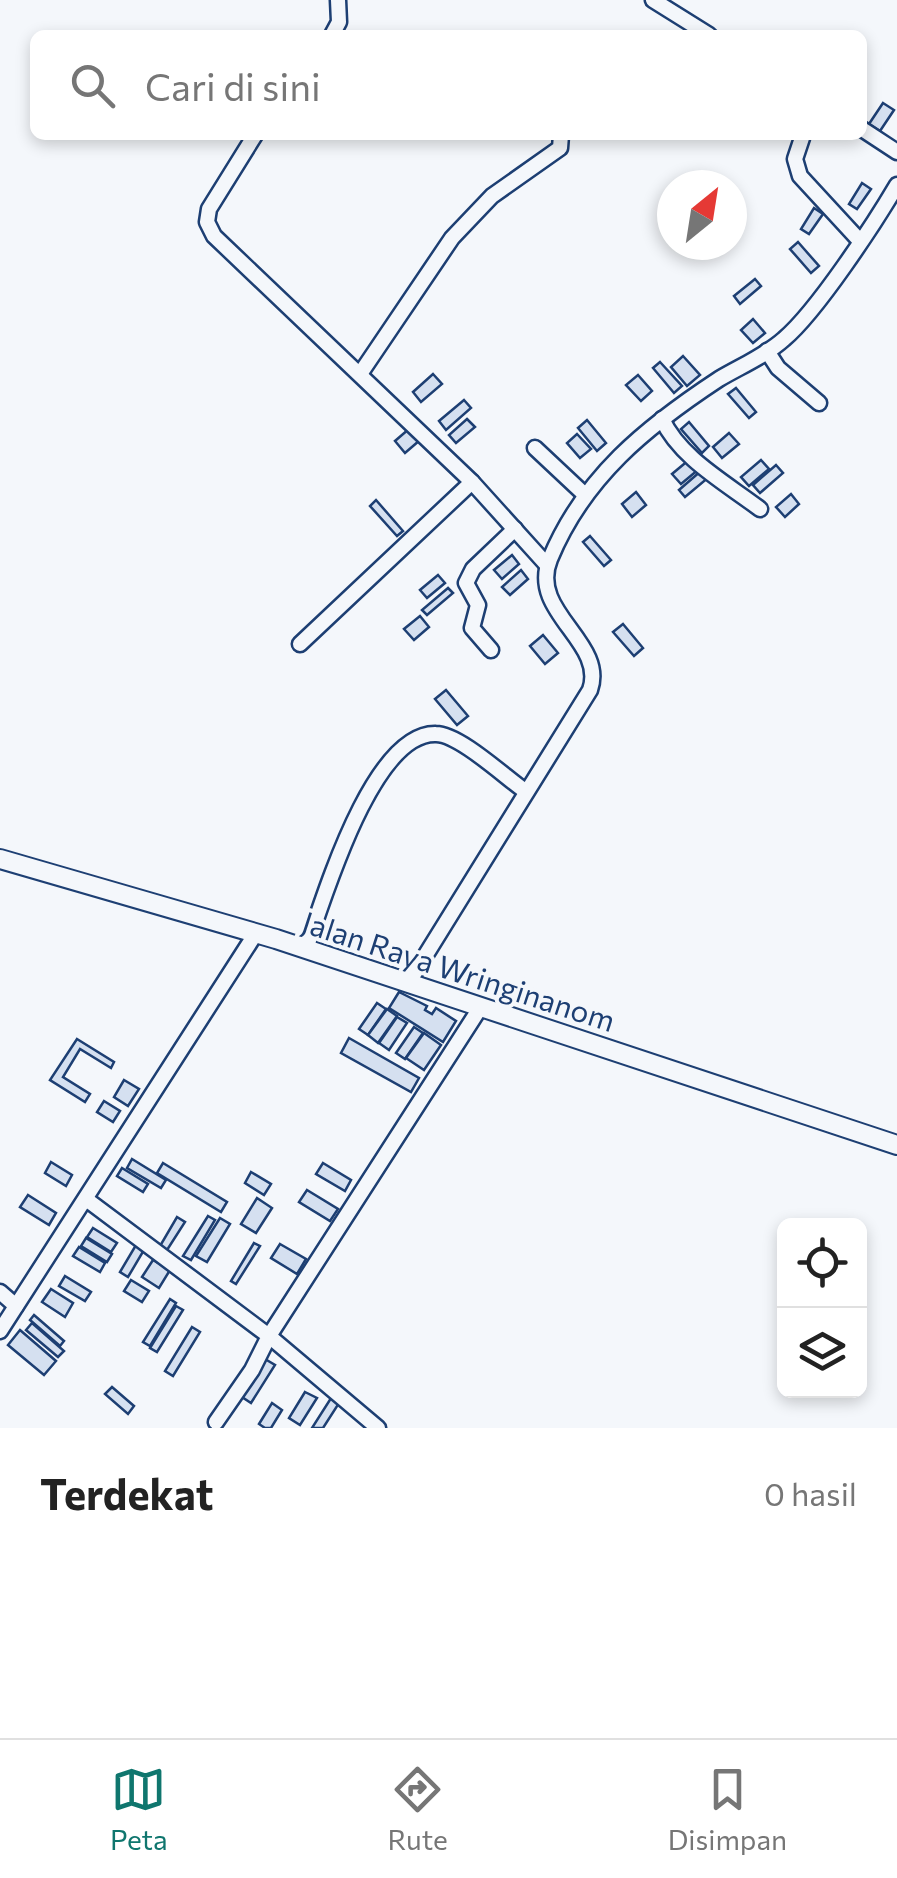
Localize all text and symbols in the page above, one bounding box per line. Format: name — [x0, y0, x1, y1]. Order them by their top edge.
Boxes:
search box — [30, 30, 867, 140]
icon: search — [65, 58, 120, 113]
text: Cari di sini — [145, 62, 321, 109]
north arrow — [657, 170, 747, 260]
street label: Jalan Raya Wringinanom — [298, 902, 620, 1038]
map controls — [777, 1218, 867, 1398]
button: locate — [777, 1218, 867, 1308]
button: layers — [777, 1308, 867, 1398]
text: Terdekat — [40, 1467, 214, 1519]
text: 0 hasil — [764, 1473, 857, 1513]
tab: Peta — [110, 1762, 168, 1856]
tab: Rute — [388, 1762, 448, 1856]
tab: Disimpan — [668, 1762, 787, 1856]

